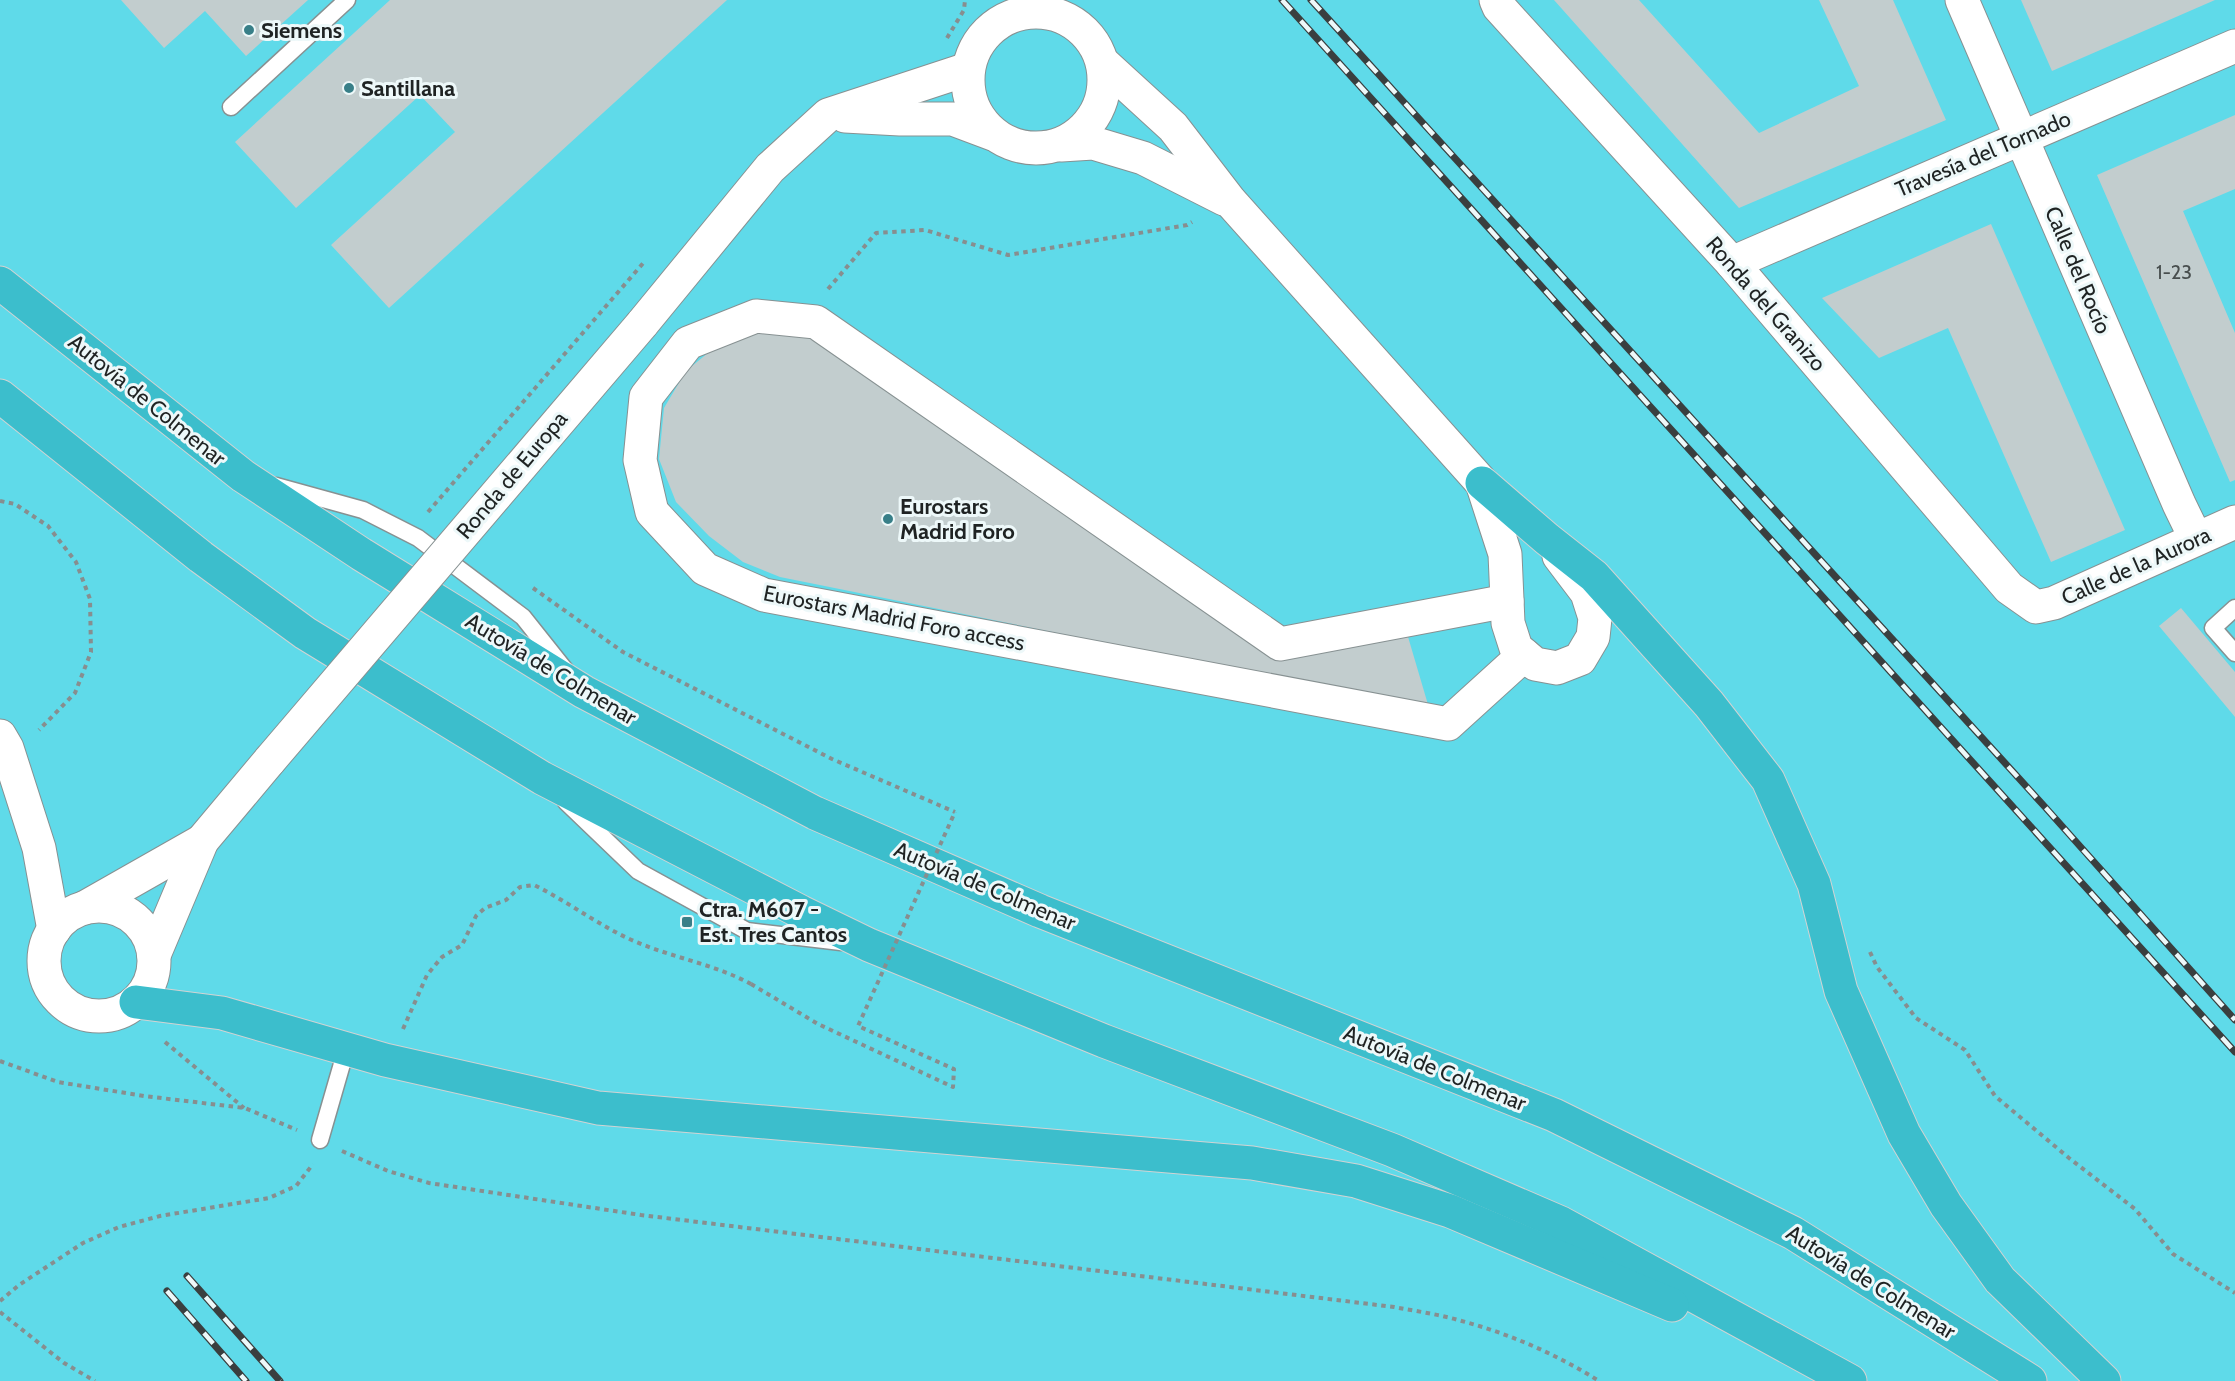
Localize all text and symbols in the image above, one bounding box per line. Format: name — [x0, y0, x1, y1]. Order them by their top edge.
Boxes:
place label: Siemens — [261, 17, 342, 44]
marker: Siemens — [242, 23, 256, 37]
place label: Santillana — [361, 75, 455, 102]
marker: Santillana — [342, 81, 356, 95]
street label: Travesía del Tornado — [1891, 105, 2075, 203]
street label: Calle del Rocío — [2039, 202, 2117, 338]
street label: Ronda del Granizo — [1700, 231, 1832, 377]
house number: 1-23 — [2156, 260, 2192, 284]
street label: Autovía de Colmenar — [63, 328, 231, 472]
street label: Ronda de Europa — [451, 405, 573, 544]
place label: Eurostars Madrid Foro — [900, 493, 1015, 545]
marker: Eurostars Madrid Foro — [881, 512, 895, 526]
street label: Calle de la Aurora — [2057, 521, 2215, 611]
street label: Eurostars Madrid Foro access — [761, 579, 1027, 657]
street label: Autovía de Colmenar — [461, 607, 641, 731]
street label: Autovía de Colmenar — [890, 836, 1080, 936]
place label: Ctra. M607 - Est. Tres Cantos — [699, 896, 847, 948]
marker: Ctra. M607 - Est. Tres Cantos — [680, 915, 694, 929]
street label: Autovía de Colmenar — [1340, 1019, 1530, 1117]
street label: Autovía de Colmenar — [1781, 1219, 1961, 1345]

